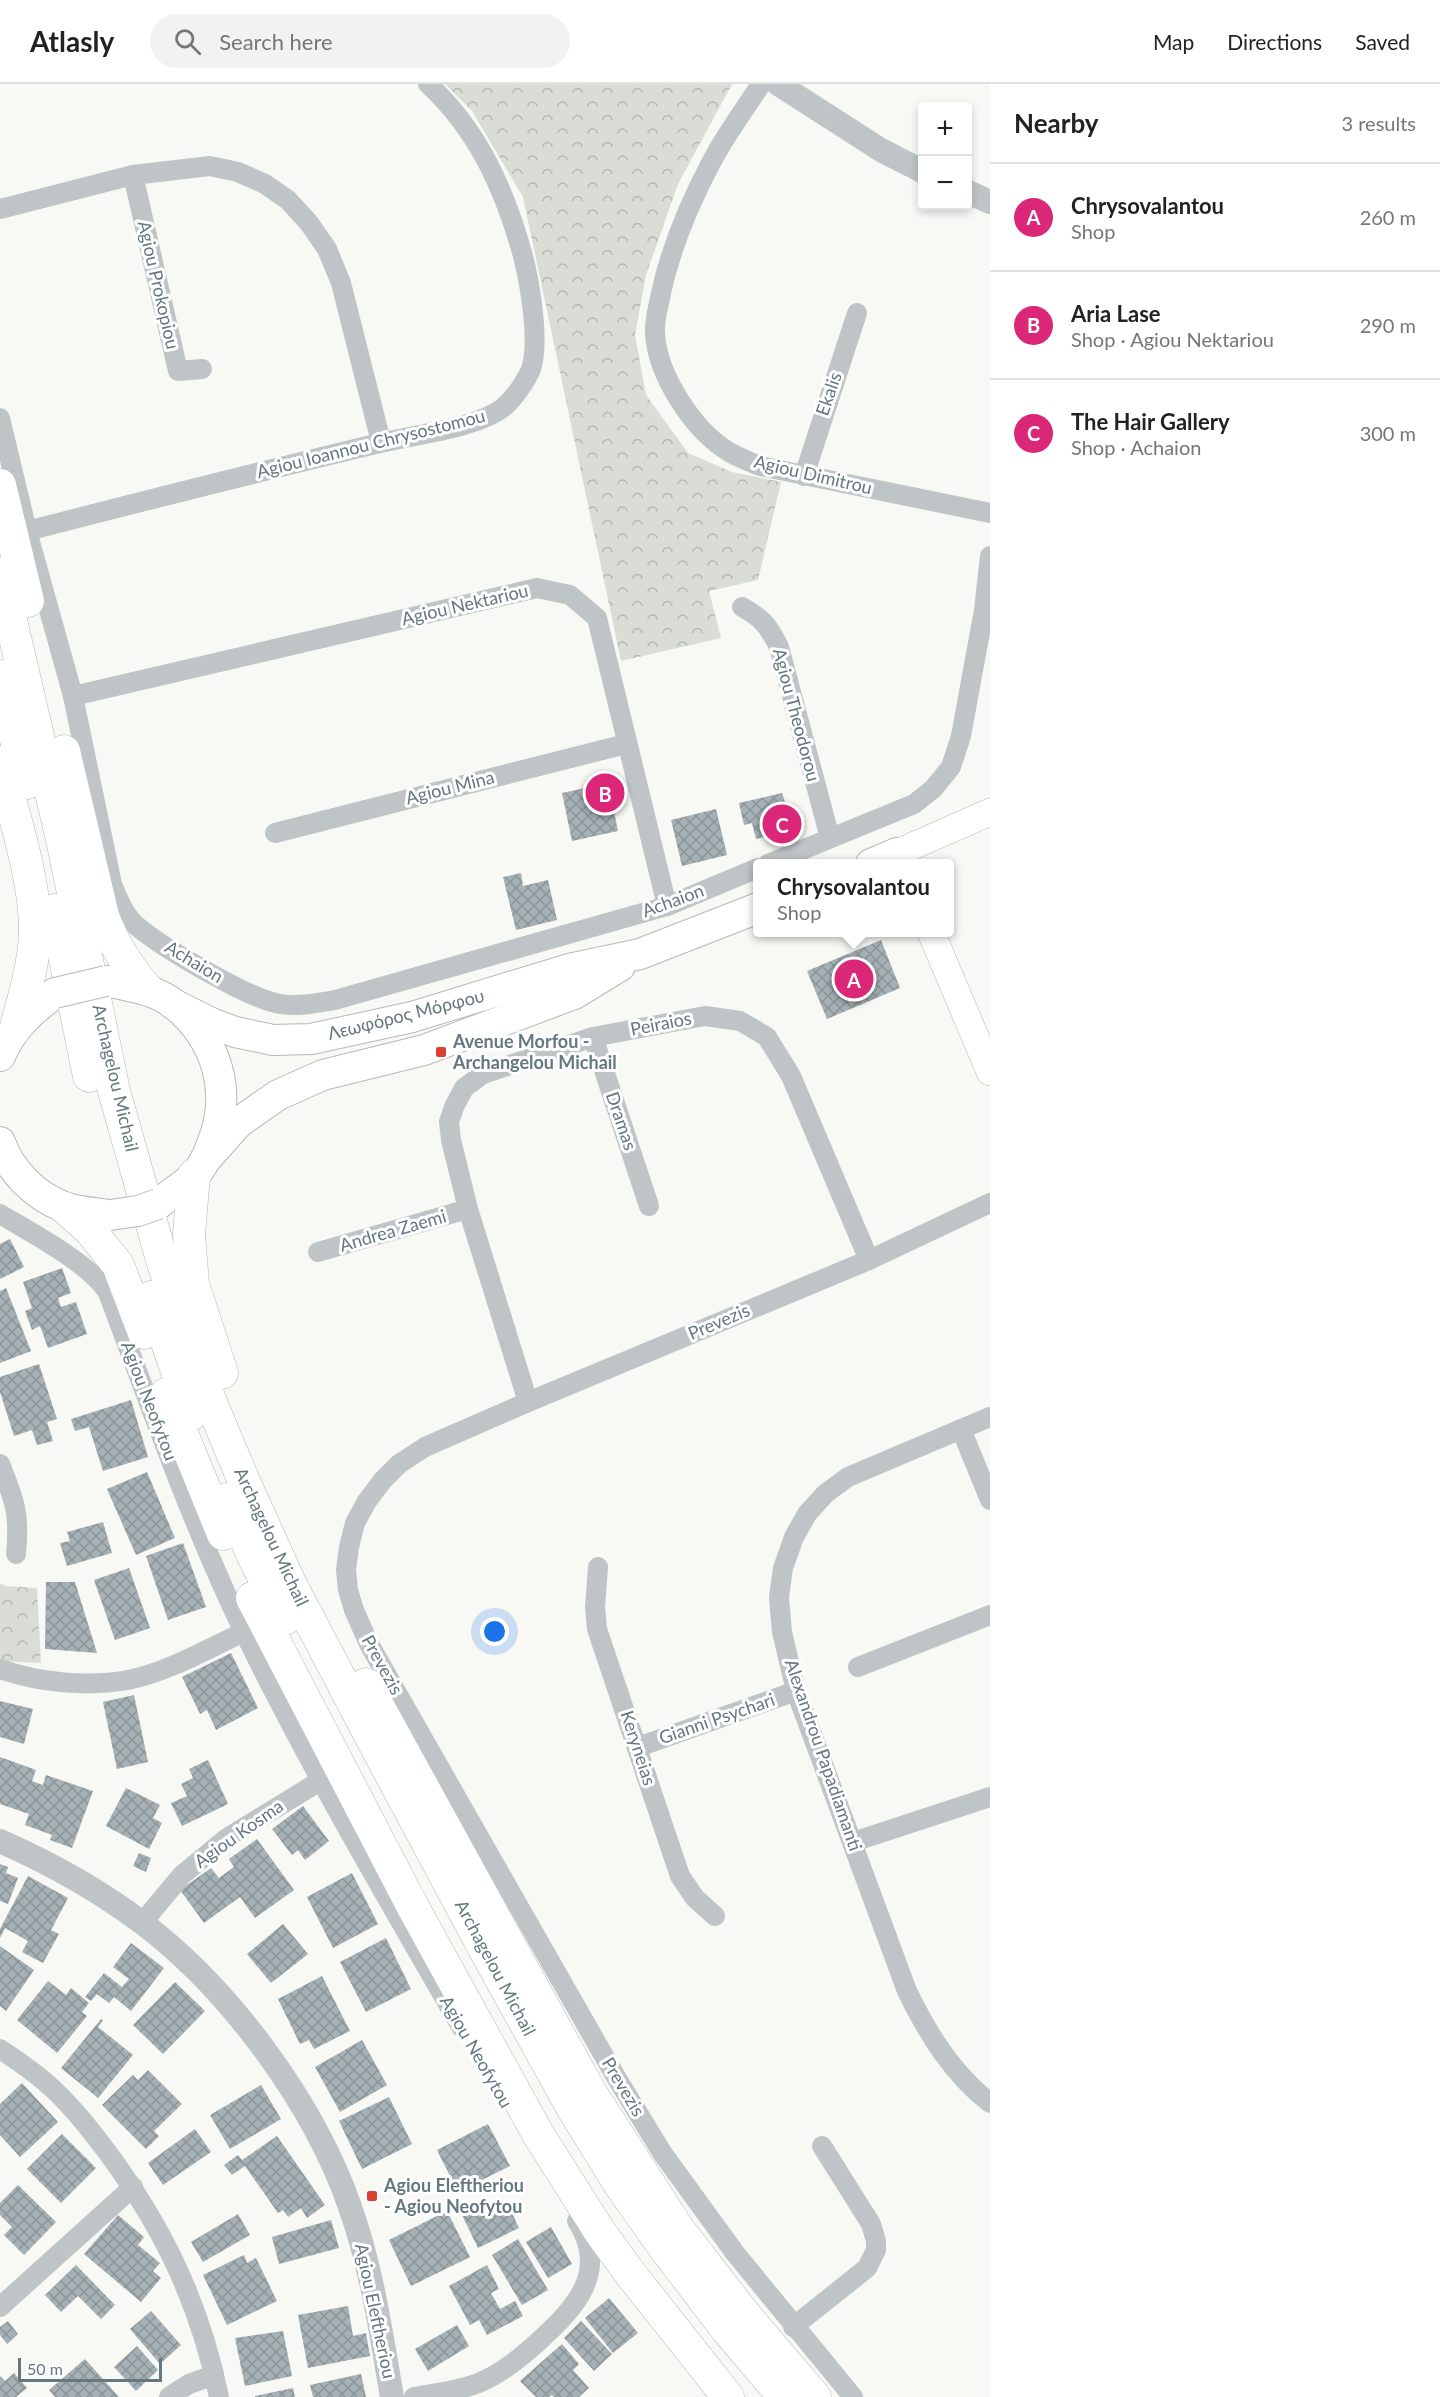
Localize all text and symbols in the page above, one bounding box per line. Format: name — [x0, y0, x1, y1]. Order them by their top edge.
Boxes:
search box — [150, 14, 570, 68]
text: Atlasly — [30, 24, 114, 58]
icon: search — [171, 25, 204, 58]
text: Search here — [219, 28, 333, 55]
text: Map — [1153, 29, 1194, 54]
text: Directions — [1227, 29, 1322, 54]
text: Saved — [1355, 29, 1410, 54]
map controls — [918, 102, 972, 210]
button: + — [918, 102, 972, 156]
text: Nearby — [1014, 107, 1099, 139]
text: 3 results — [1341, 111, 1416, 135]
button: − — [918, 156, 972, 210]
text: Chrysovalantou — [1071, 192, 1224, 219]
text: A — [1027, 205, 1040, 229]
text: 260 m — [1360, 205, 1416, 229]
street label: Agiou Prokopiou — [133, 218, 184, 351]
text: Shop — [1071, 219, 1115, 243]
text: Aria Lase — [1071, 300, 1161, 327]
text: B — [1027, 313, 1040, 337]
text: 290 m — [1360, 313, 1416, 337]
text: Shop · Agiou Nektariou — [1071, 327, 1274, 351]
street label: Ekalis — [810, 369, 846, 418]
street label: Agiou Ioannou Chrysostomou — [254, 404, 487, 482]
text: The Hair Gallery — [1071, 408, 1230, 435]
text: C — [1027, 421, 1040, 445]
text: 300 m — [1360, 421, 1416, 445]
text: Shop · Achaion — [1071, 435, 1201, 459]
street label: Agiou Dimitrou — [752, 450, 874, 498]
street label: Agiou Nektariou — [399, 579, 530, 629]
street label: Agiou Theodorou — [769, 646, 825, 784]
street label: Agiou Mina — [403, 765, 496, 809]
pin: B — [586, 770, 624, 816]
pin: C — [762, 802, 802, 846]
popup — [753, 859, 954, 937]
text: Chrysovalantou — [777, 873, 930, 900]
street label: Achaion — [639, 879, 707, 921]
text: Shop — [777, 900, 821, 924]
street label: Achaion — [161, 935, 228, 987]
pin: A — [834, 956, 874, 1002]
street label: Λεωφόρος Μόρφου — [325, 984, 486, 1044]
street label: Archagelou Michail — [88, 1002, 144, 1154]
street label: Peiraios — [628, 1006, 693, 1040]
place label: Avenue Morfou - Archangelou Michail — [452, 1030, 617, 1073]
marker: Avenue Morfou - Archangelou Michail — [434, 1045, 448, 1059]
street label: Dramas — [602, 1089, 642, 1153]
street label: Andrea Zaemi — [337, 1204, 449, 1256]
street label: Prevezis — [684, 1298, 753, 1344]
street label: Agiou Neofytou — [117, 1338, 183, 1463]
street label: Archagelou Michail — [230, 1464, 314, 1610]
your location — [480, 1617, 509, 1646]
street label: Prevezis — [358, 1631, 408, 1698]
street label: Alexandrou Papadiamanti — [781, 1656, 867, 1854]
street label: Gianni Psychari — [656, 1688, 777, 1748]
street label: Keryneias — [617, 1708, 661, 1788]
street label: Agiou Kosma — [190, 1794, 287, 1872]
street label: Archagelou Michail — [451, 1896, 541, 2039]
street label: Agiou Neofytou — [436, 1991, 518, 2112]
street label: Prevezis — [598, 2053, 650, 2120]
place label: Agiou Eleftheriou - Agiou Neofytou — [383, 2174, 524, 2217]
marker: Agiou Eleftheriou - Agiou Neofytou — [365, 2189, 379, 2203]
street label: Agiou Eleftheriou — [351, 2241, 401, 2380]
scale bar — [18, 2355, 162, 2382]
text: 50 m — [27, 2359, 63, 2378]

